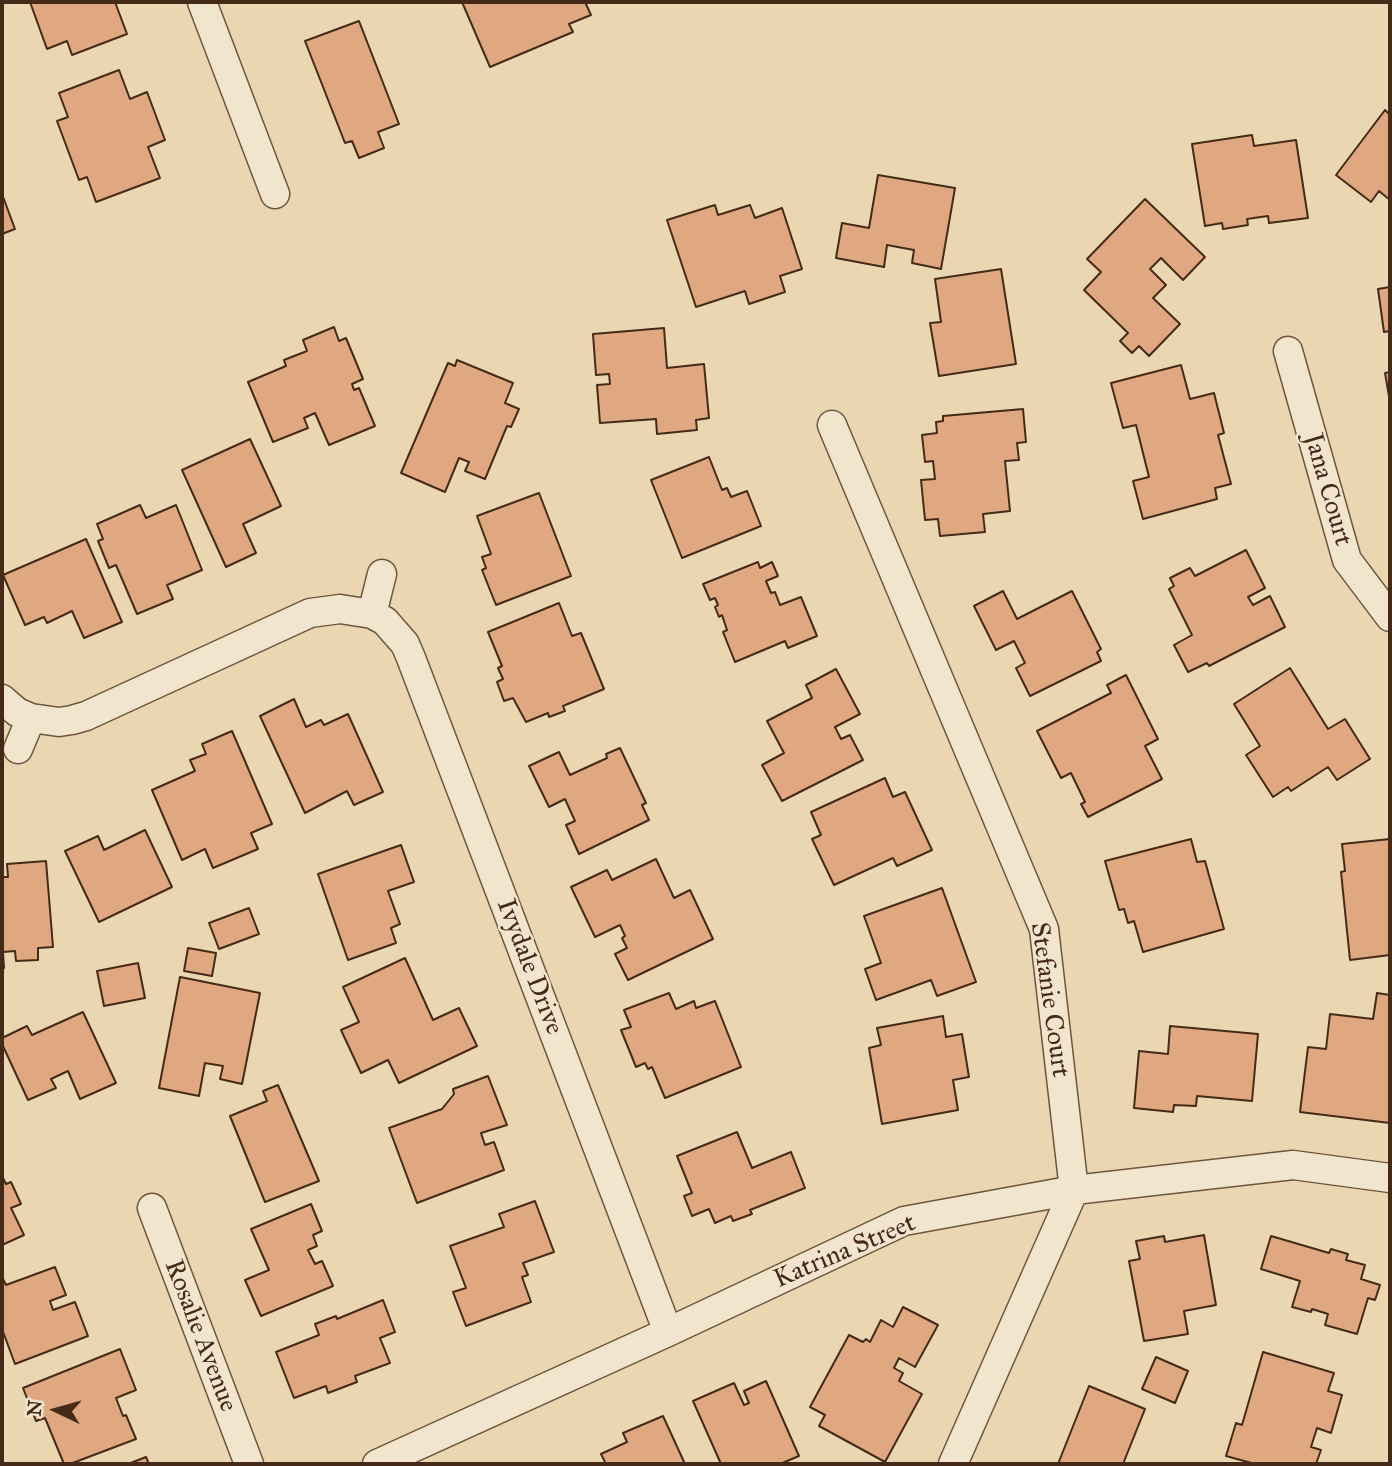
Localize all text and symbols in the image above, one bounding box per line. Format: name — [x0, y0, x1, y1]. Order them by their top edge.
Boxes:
street label: Jana Court — [1296, 430, 1358, 550]
street label: Ivydale Drive — [489, 895, 569, 1039]
street label: Stefanie Court — [1023, 921, 1075, 1079]
street label: Katrina Street — [770, 1208, 920, 1296]
street label: Rosalie Avenue — [157, 1256, 243, 1416]
north arrow — [21, 1375, 91, 1445]
text: N — [22, 1399, 47, 1417]

